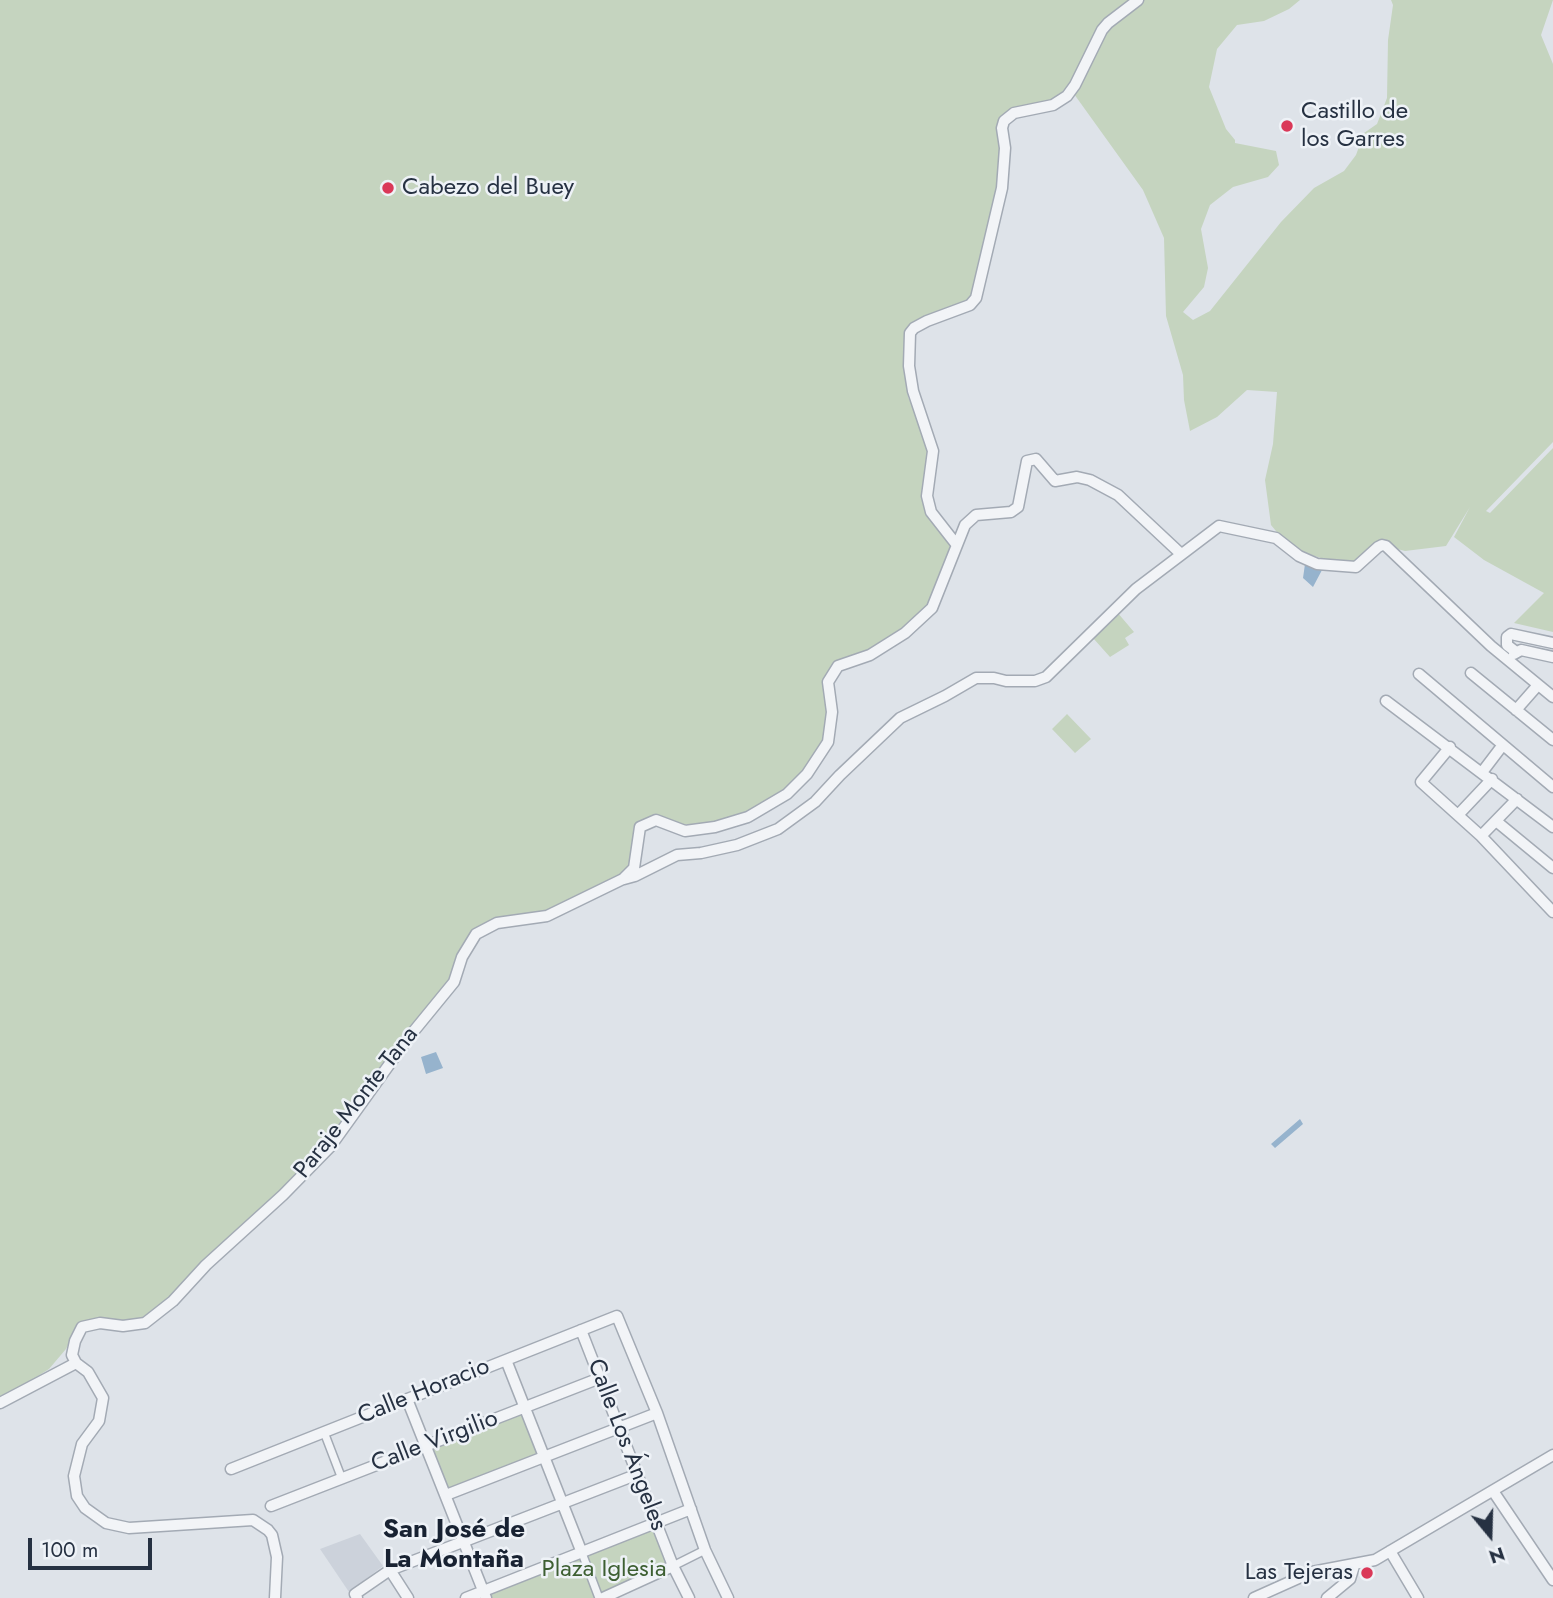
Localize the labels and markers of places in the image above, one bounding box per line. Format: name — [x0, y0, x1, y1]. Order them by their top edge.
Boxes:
place label: Castillo de los Garres — [1301, 98, 1408, 154]
marker: Castillo de los Garres — [1279, 118, 1295, 134]
place label: Cabezo del Buey — [402, 174, 574, 202]
marker: Cabezo del Buey — [380, 180, 396, 196]
place label: Las Tejeras — [1245, 1559, 1353, 1587]
marker: Las Tejeras — [1359, 1565, 1375, 1581]

